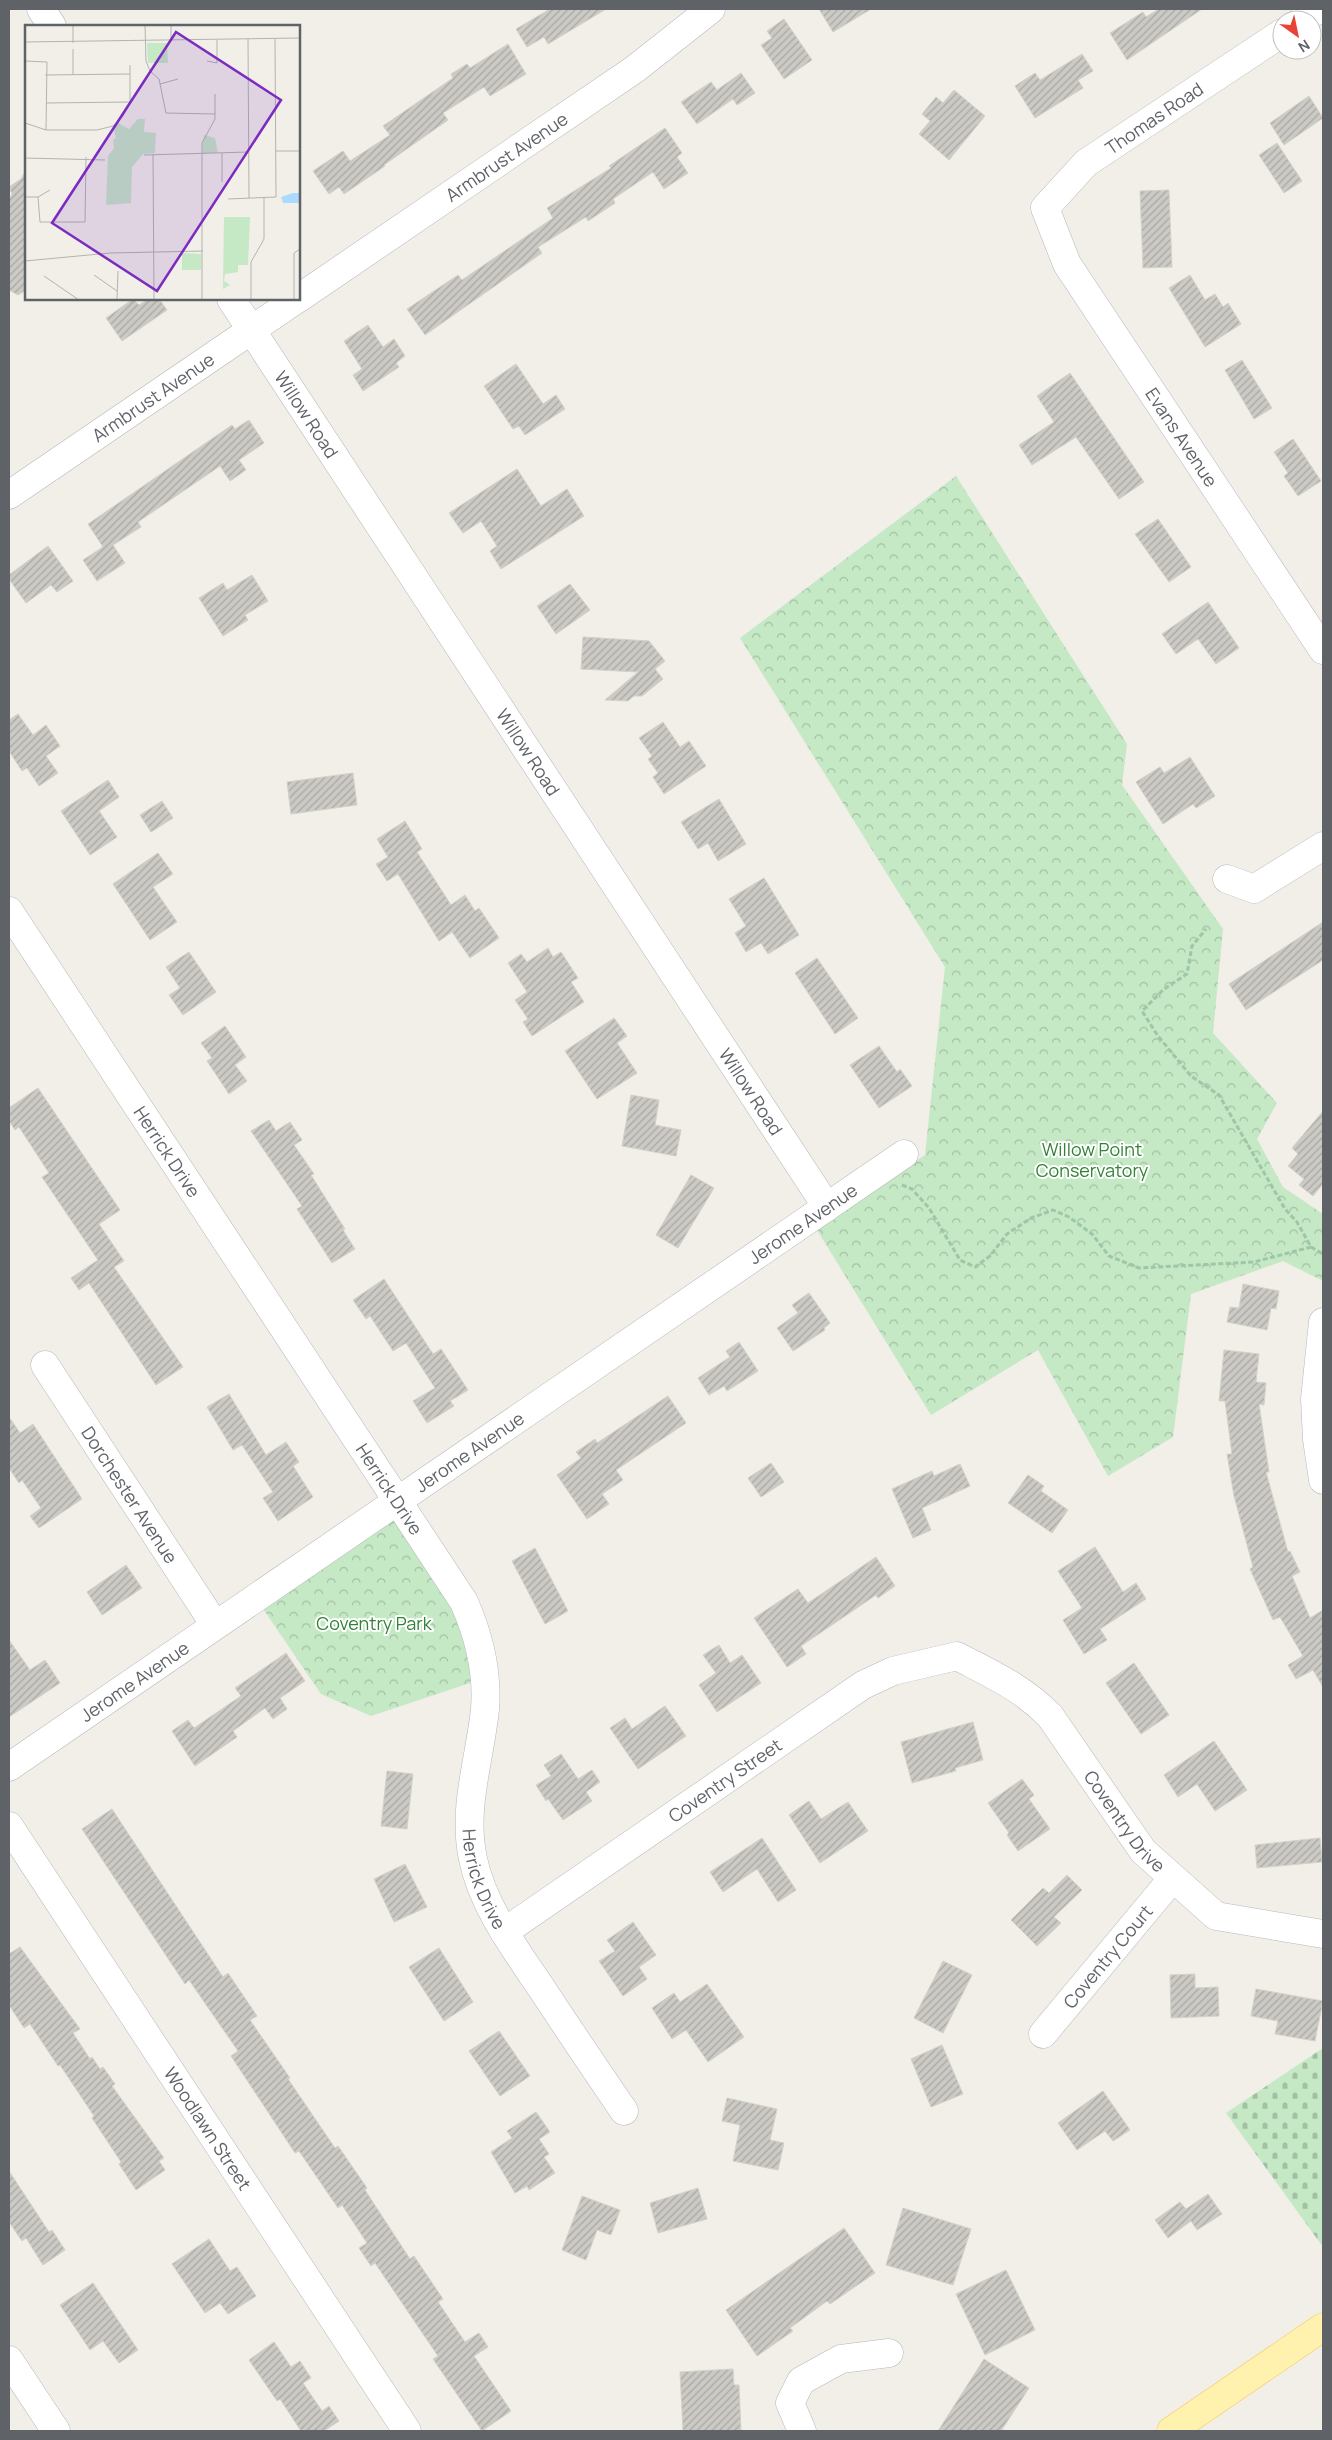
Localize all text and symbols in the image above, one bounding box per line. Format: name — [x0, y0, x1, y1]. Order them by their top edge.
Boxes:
north arrow — [1272, 10, 1322, 60]
inset map — [25, 25, 300, 300]
text: N — [1295, 36, 1314, 57]
street label: Thomas Road — [1100, 76, 1208, 160]
street label: Armbrust Avenue — [441, 106, 572, 207]
street label: Armbrust Avenue — [87, 347, 219, 447]
street label: Willow Road — [269, 366, 344, 463]
street label: Evans Avenue — [1140, 383, 1223, 491]
street label: Willow Road — [491, 704, 566, 800]
street label: Willow Road — [714, 1043, 789, 1140]
street label: Herrick Drive — [129, 1101, 206, 1202]
park label: Willow Point Conservatory — [1036, 1137, 1149, 1182]
street label: Jerome Avenue — [744, 1178, 862, 1269]
street label: Jerome Avenue — [410, 1406, 528, 1497]
street label: Dorchester Avenue — [76, 1422, 183, 1568]
street label: Herrick Drive — [351, 1439, 428, 1539]
park label: Coventry Park — [316, 1611, 433, 1635]
street label: Jerome Avenue — [75, 1635, 194, 1727]
street label: Coventry Street — [663, 1733, 786, 1828]
street label: Coventry Drive — [1079, 1765, 1171, 1877]
street label: Herrick Drive — [457, 1828, 512, 1933]
street label: Coventry Court — [1058, 1900, 1158, 2013]
street label: Woodlawn Street — [159, 2062, 257, 2195]

